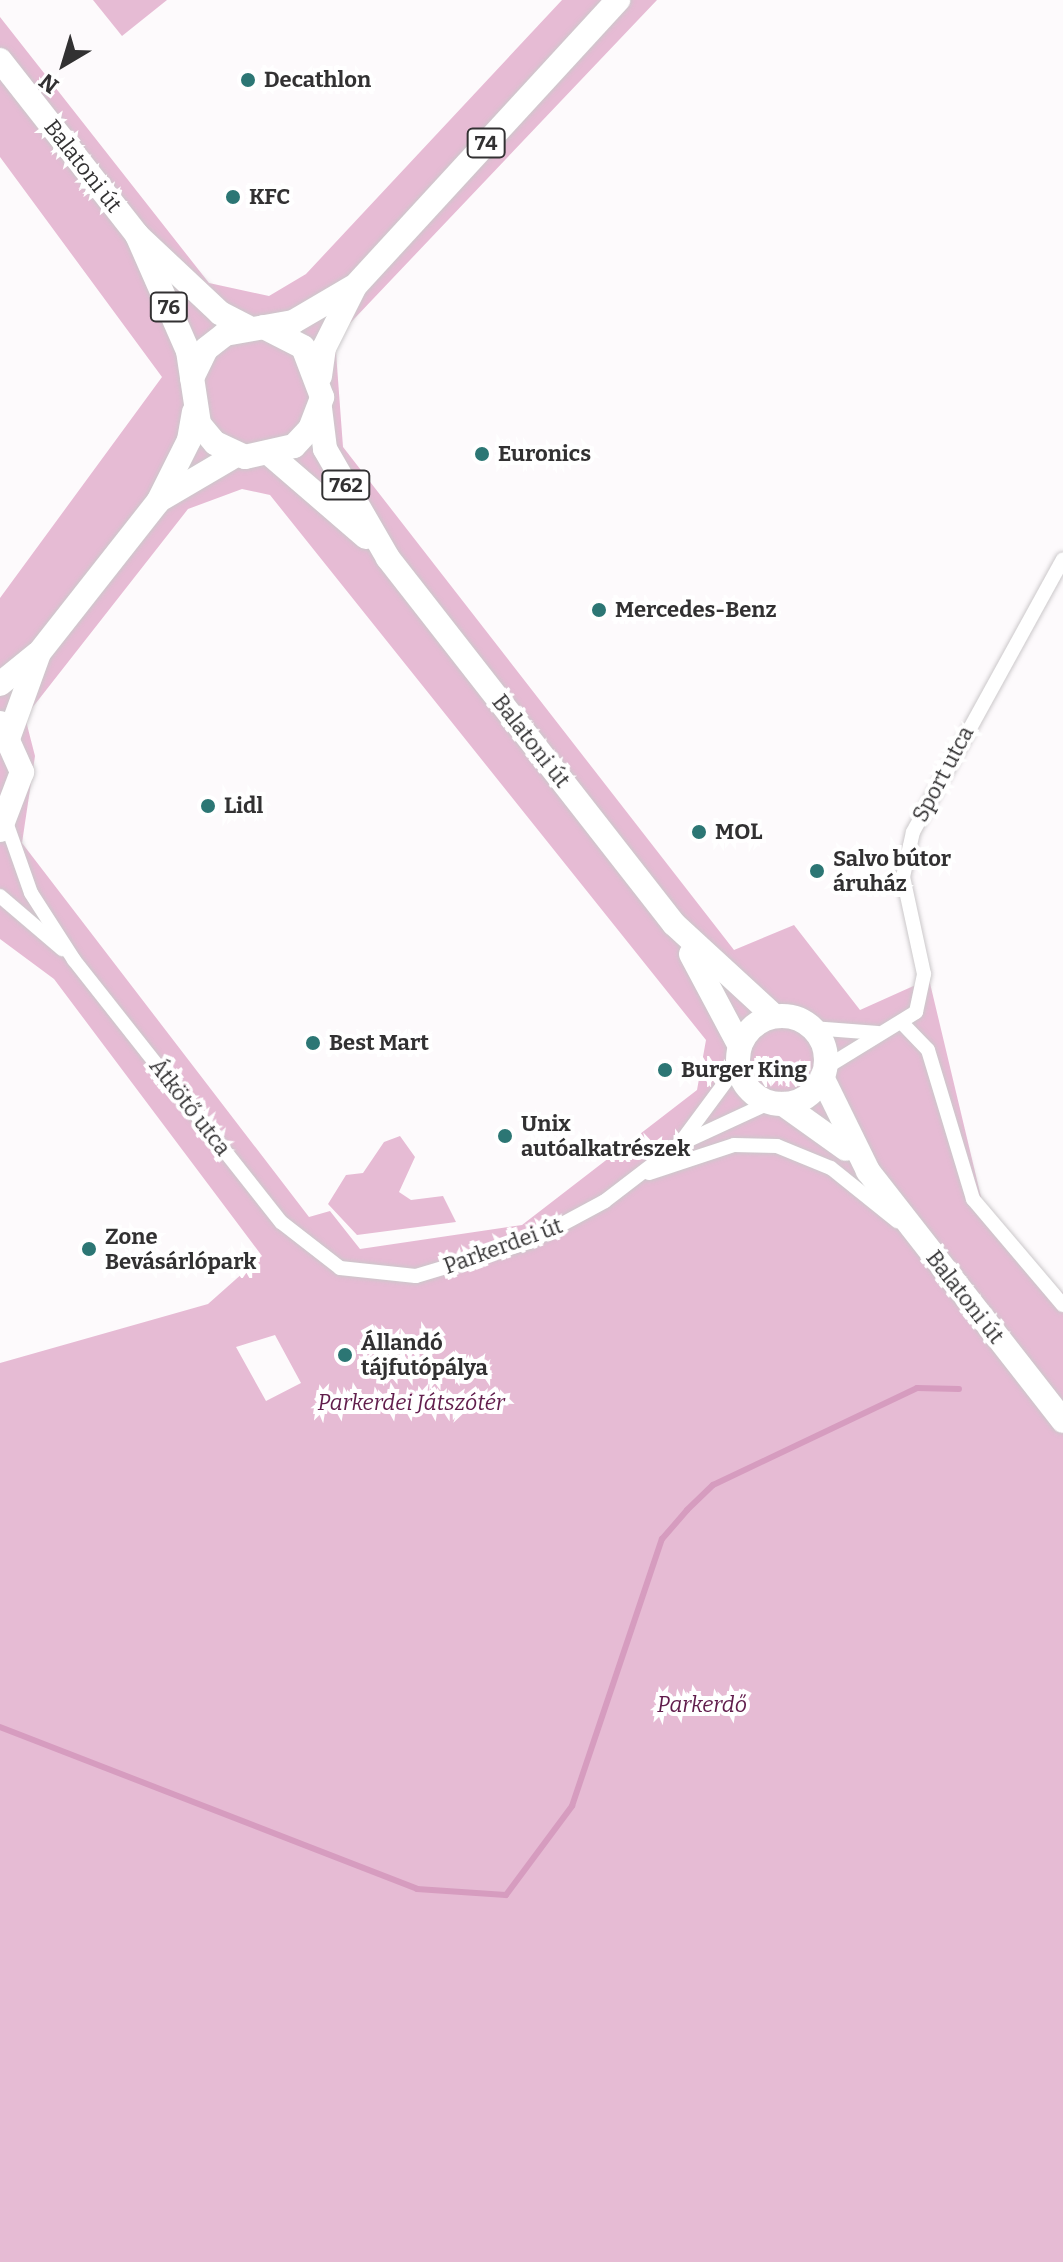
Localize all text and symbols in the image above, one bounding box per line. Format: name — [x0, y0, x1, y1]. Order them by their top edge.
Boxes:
north arrow — [24, 24, 104, 104]
text: N — [34, 67, 64, 99]
place label: Decathlon — [264, 67, 371, 93]
marker: Decathlon — [239, 71, 257, 89]
street label: Balatoni út — [39, 114, 127, 218]
road number: 74 — [466, 127, 506, 159]
place label: KFC — [249, 184, 290, 210]
marker: KFC — [224, 188, 242, 206]
road number: 76 — [149, 291, 189, 323]
place label: Euronics — [498, 441, 591, 467]
marker: Euronics — [473, 445, 491, 463]
road number: 762 — [320, 469, 372, 501]
place label: Mercedes-Benz — [615, 597, 777, 623]
marker: Mercedes-Benz — [590, 601, 608, 619]
street label: Balatoni út — [487, 689, 575, 793]
street label: Sport utca — [907, 722, 979, 826]
place label: Lidl — [224, 793, 263, 819]
marker: Lidl — [199, 797, 217, 815]
place label: MOL — [715, 819, 763, 845]
marker: MOL — [690, 823, 708, 841]
place label: Salvo bútor áruház — [833, 845, 951, 896]
marker: Salvo bútor áruház — [808, 862, 826, 880]
place label: Best Mart — [329, 1030, 429, 1056]
marker: Best Mart — [304, 1034, 322, 1052]
street label: Átkötő utca — [144, 1053, 236, 1161]
place label: Burger King — [681, 1057, 807, 1083]
marker: Burger King — [656, 1061, 674, 1079]
place label: Unix autóalkatrészek — [521, 1110, 690, 1162]
marker: Unix autóalkatrészek — [496, 1127, 514, 1145]
street label: Parkerdei út — [440, 1212, 566, 1280]
place label: Zone Bevásárlópark — [105, 1223, 256, 1274]
marker: Zone Bevásárlópark — [80, 1240, 98, 1258]
street label: Balatoni út — [921, 1245, 1009, 1349]
place label: Állandó tájfutópálya — [361, 1329, 488, 1380]
marker: Állandó tájfutópálya — [336, 1346, 354, 1364]
park label: Parkerdei Játszótér — [317, 1390, 505, 1416]
park label: Parkerdő — [657, 1692, 747, 1718]

